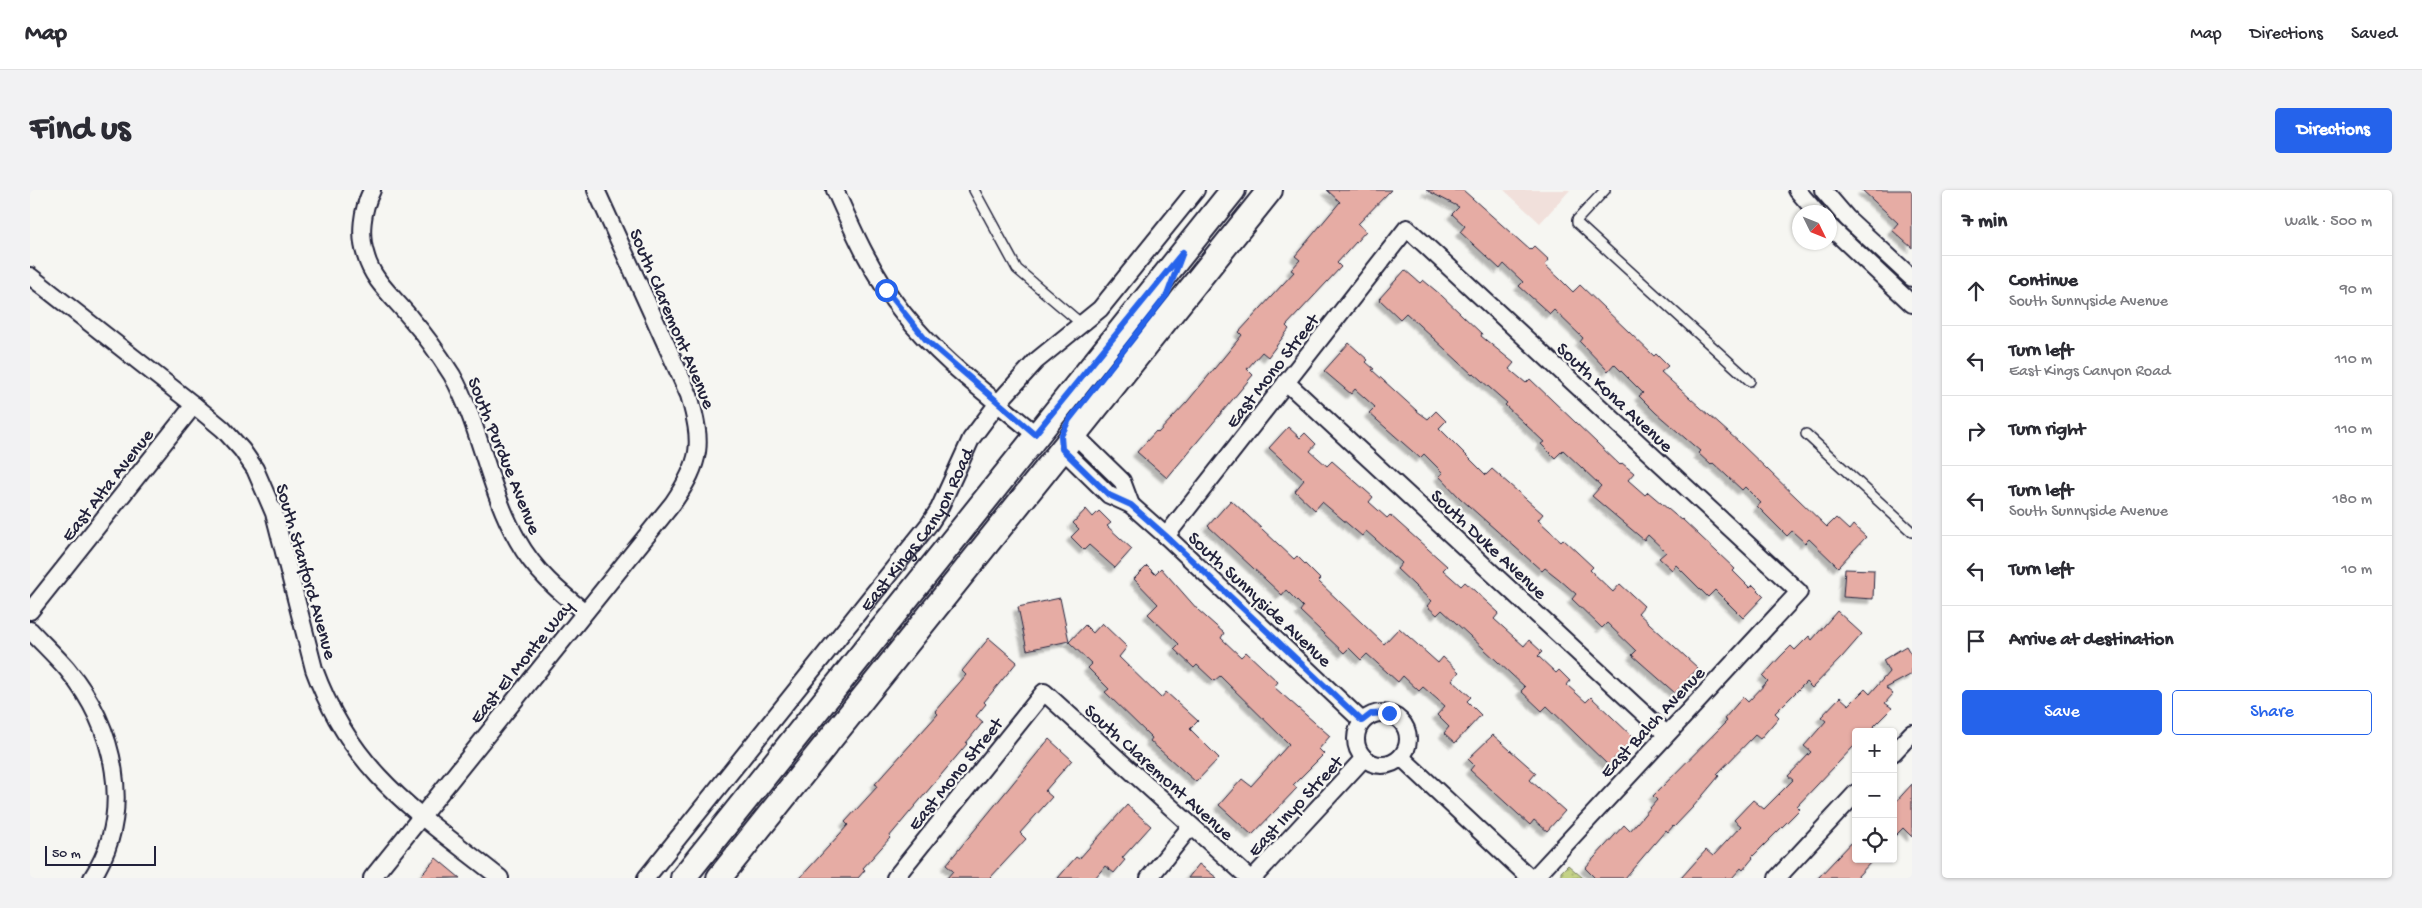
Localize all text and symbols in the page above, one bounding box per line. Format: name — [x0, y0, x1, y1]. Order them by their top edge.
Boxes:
text: Map — [25, 20, 67, 49]
text: Map — [2190, 24, 2222, 45]
text: Directions — [2250, 24, 2323, 45]
text: Saved — [2351, 24, 2397, 45]
button: Directions — [2275, 108, 2392, 153]
text: Find us — [30, 110, 130, 151]
north arrow — [1792, 205, 1837, 250]
text: 7 min — [1962, 210, 2007, 235]
text: Walk · 500 m — [2285, 213, 2372, 232]
street label: South Claremont Avenue — [622, 226, 719, 413]
text: Continue — [2009, 270, 2078, 293]
icon: ahead — [1962, 277, 1990, 305]
route start — [875, 279, 898, 302]
text: 90 m — [2340, 281, 2372, 300]
text: South Sunnyside Avenue — [2009, 293, 2168, 312]
street label: East Mono Street — [1222, 309, 1327, 434]
street label: South Kona Avenue — [1550, 338, 1677, 459]
text: Turn left — [2009, 340, 2073, 363]
icon: left — [1962, 347, 1990, 375]
text: 110 m — [2335, 351, 2372, 370]
text: East Kings Canyon Road — [2009, 363, 2170, 382]
street label: South Purdue Avenue — [461, 374, 545, 539]
icon: right — [1962, 417, 1990, 445]
text: Turn right — [2009, 419, 2085, 442]
text: 110 m — [2335, 421, 2372, 440]
street label: East Alta Avenue — [58, 425, 160, 547]
street label: East Kings Canyon Road — [856, 443, 981, 617]
text: Turn left — [2009, 480, 2073, 503]
street label: South Stanford Avenue — [269, 482, 341, 662]
street label: South Duke Avenue — [1424, 486, 1551, 606]
icon: left — [1962, 487, 1990, 515]
text: 180 m — [2333, 491, 2372, 510]
text: South Sunnyside Avenue — [2009, 503, 2168, 522]
street label: South Sunnyside Avenue — [1182, 528, 1336, 674]
icon: left — [1962, 557, 1990, 585]
text: Turn left — [2009, 559, 2073, 582]
text: 10 m — [2341, 561, 2372, 580]
street label: East El Monte Way — [466, 596, 580, 730]
icon: arrive — [1962, 627, 1990, 655]
text: Arrive at destination — [2009, 629, 2173, 652]
street label: East Balch Avenue — [1596, 663, 1711, 784]
button: Save — [1962, 690, 2162, 735]
button: Share — [2172, 690, 2372, 735]
street label: South Claremont Avenue — [1078, 700, 1237, 847]
route end — [1378, 702, 1401, 725]
street label: East Mono Street — [904, 712, 1011, 836]
map controls — [1852, 728, 1897, 863]
button: + — [1852, 728, 1897, 773]
street label: East Inyo Street — [1244, 751, 1351, 863]
button: − — [1852, 773, 1897, 818]
button: locate — [1852, 818, 1897, 863]
scale bar — [45, 843, 156, 866]
text: 50 m — [52, 846, 81, 863]

